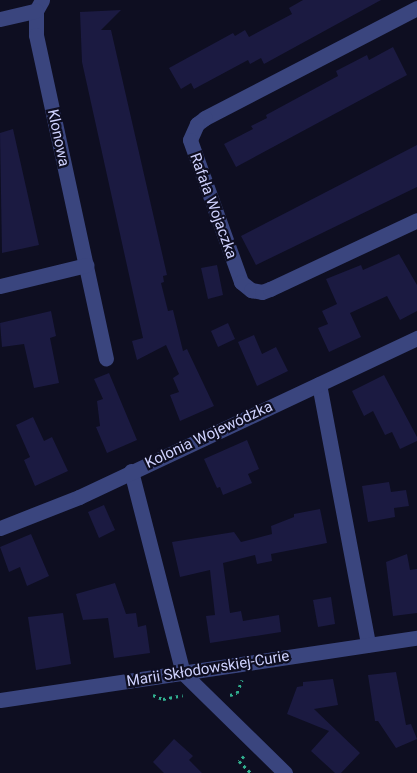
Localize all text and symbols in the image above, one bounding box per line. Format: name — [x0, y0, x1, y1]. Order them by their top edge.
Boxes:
street label: Klonowa — [43, 108, 73, 168]
street label: Rafała Wojaczka — [186, 151, 240, 261]
street label: Kolonia Wojewódzka — [142, 398, 276, 472]
street label: Marii Skłodowskiej-Curie — [126, 647, 290, 691]

